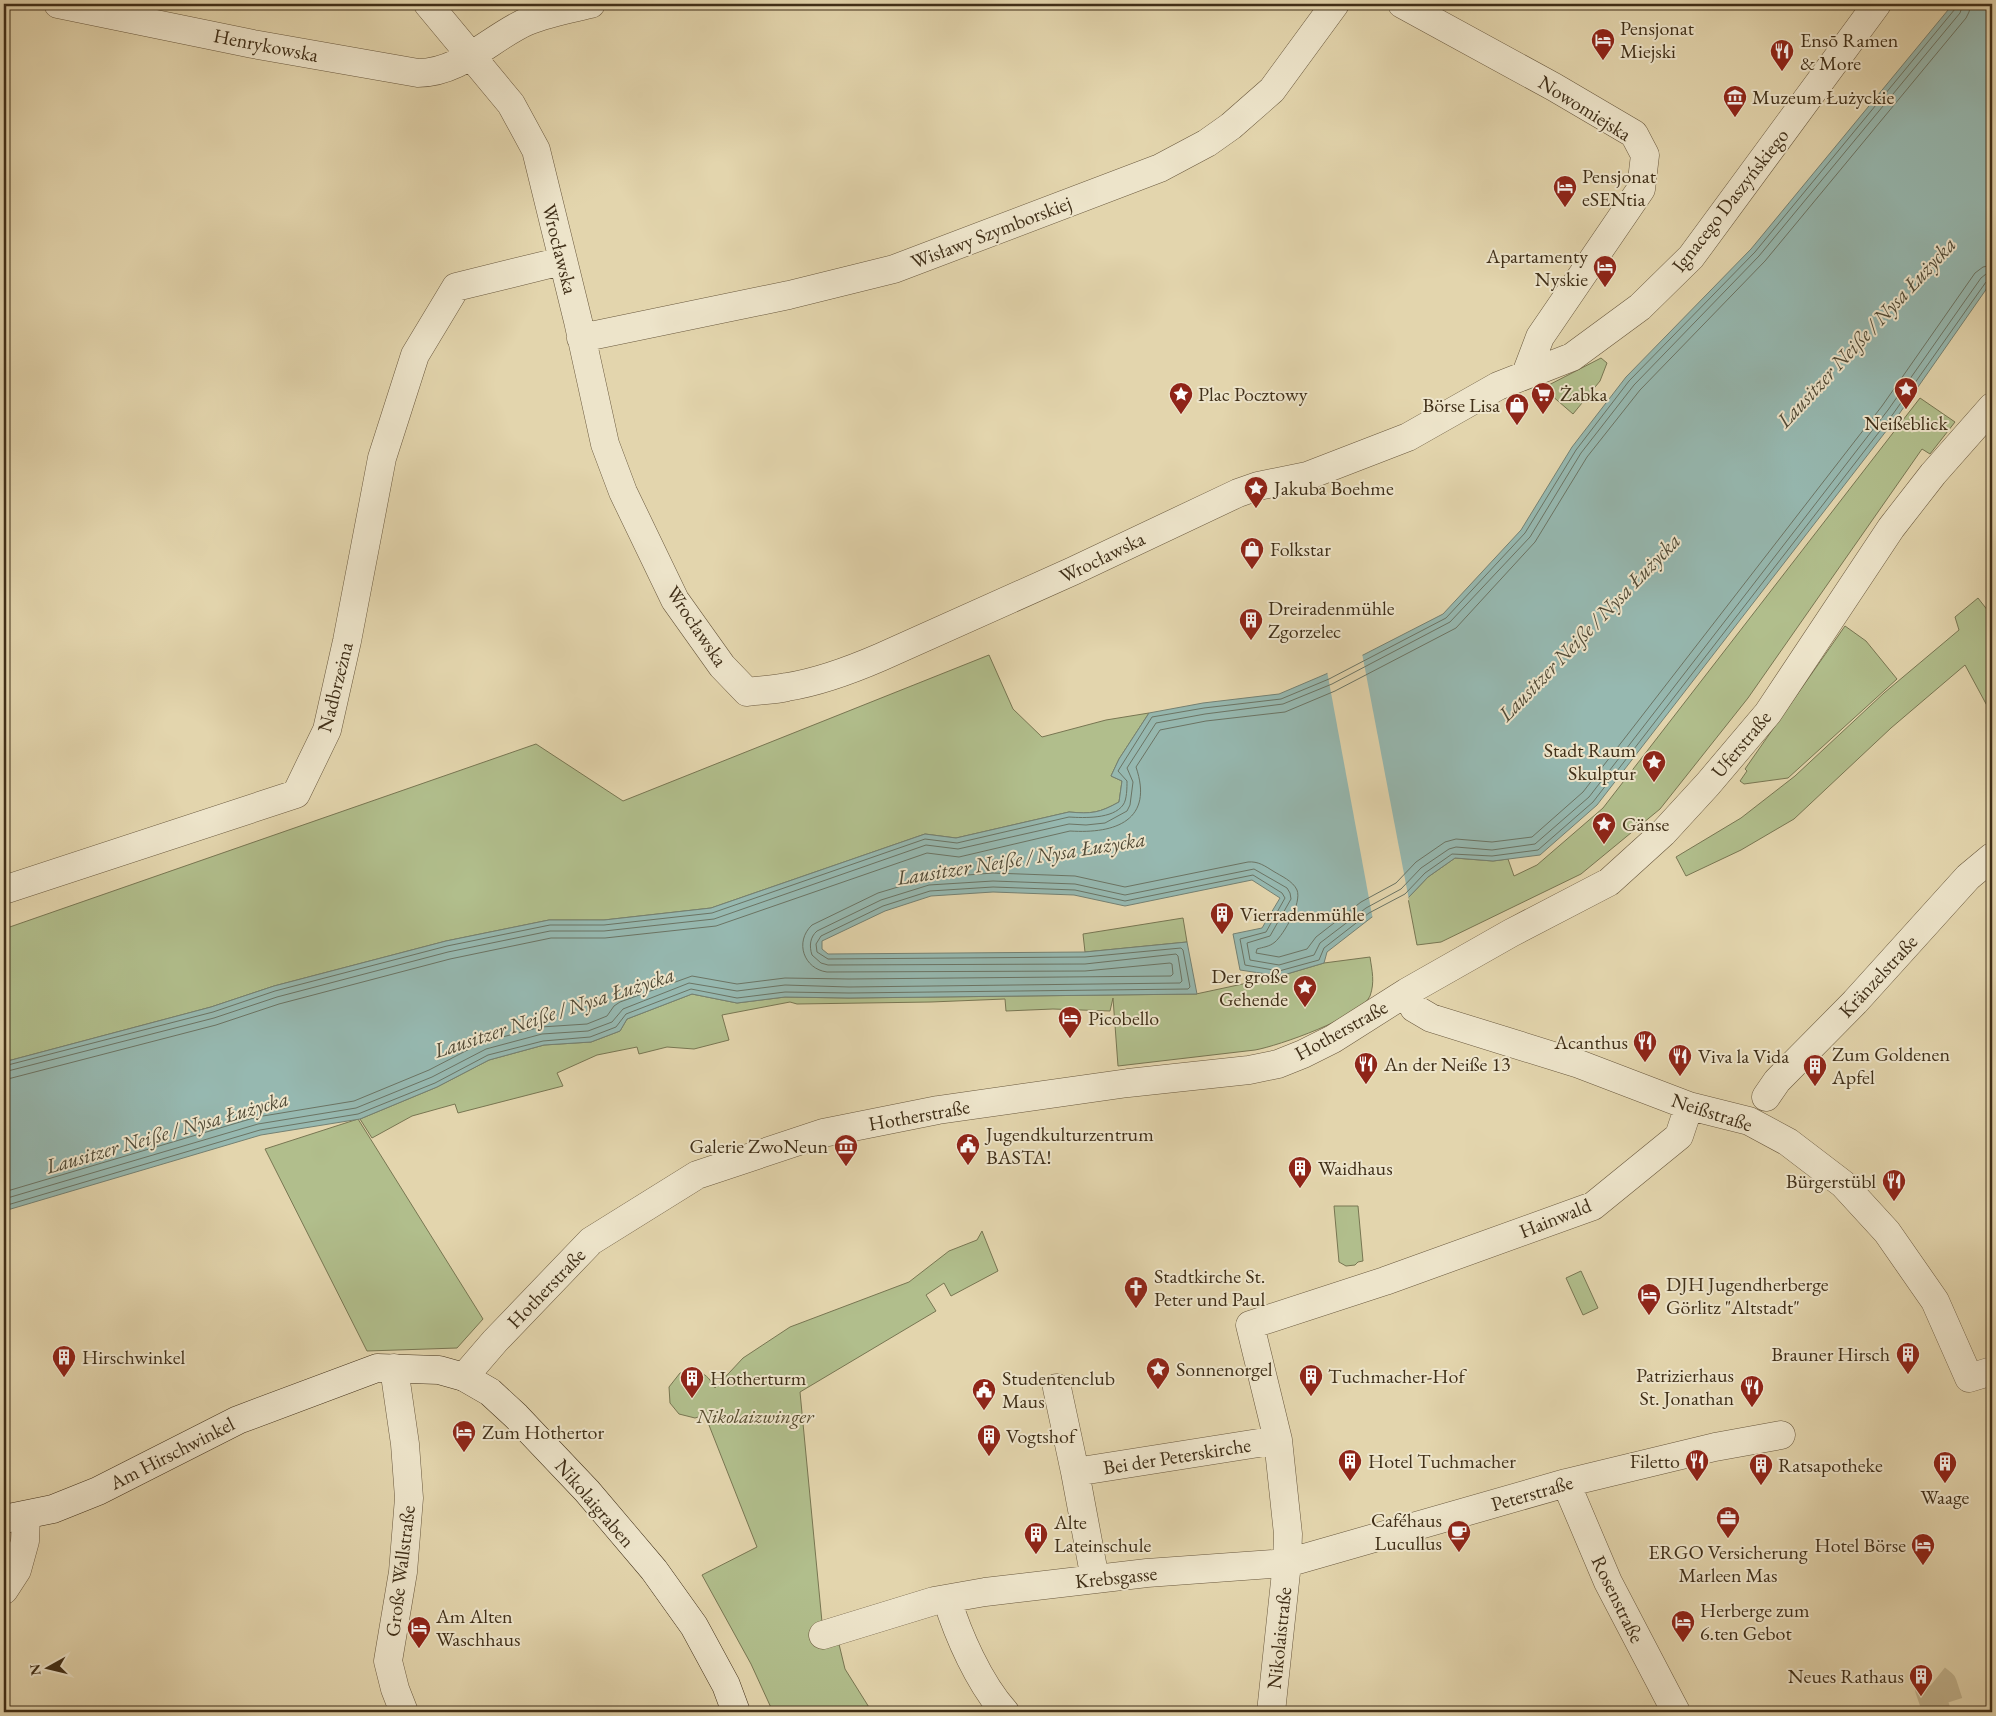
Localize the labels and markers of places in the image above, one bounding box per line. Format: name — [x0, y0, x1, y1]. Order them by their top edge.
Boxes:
place label: Pensjonat Miejski — [1620, 15, 1695, 64]
hotel icon: Pensjonat Miejski — [1590, 27, 1616, 61]
place label: Ensō Ramen & More — [1800, 27, 1899, 76]
restaurant icon: Ensō Ramen & More — [1769, 38, 1795, 72]
museum icon: Muzeum Łużyckie — [1722, 84, 1748, 118]
place label: Muzeum Łużyckie — [1752, 84, 1894, 110]
place label: Pensjonat eSENtia — [1582, 163, 1657, 212]
hotel icon: Pensjonat eSENtia — [1552, 174, 1578, 208]
place label: Apartamenty Nyskie — [1485, 243, 1588, 292]
hotel icon: Apartamenty Nyskie — [1592, 254, 1618, 288]
place icon: Neißeblick — [1893, 376, 1919, 410]
place icon: Plac Pocztowy — [1168, 381, 1194, 415]
place label: Plac Pocztowy — [1198, 381, 1308, 407]
supermarket icon: Żabka — [1530, 381, 1556, 415]
place label: Żabka — [1560, 381, 1607, 407]
place label: Börse Lisa — [1422, 392, 1500, 418]
shop icon: Börse Lisa — [1504, 392, 1530, 426]
place label: Neißeblick — [1864, 410, 1948, 436]
place icon: Jakuba Boehme — [1243, 475, 1269, 509]
place label: Jakuba Boehme — [1272, 475, 1394, 501]
shop icon: Folkstar — [1239, 536, 1265, 570]
place label: Folkstar — [1270, 536, 1331, 562]
place label: Dreiradenmühle Zgorzelec — [1268, 595, 1395, 644]
building icon: Dreiradenmühle Zgorzelec — [1238, 607, 1264, 641]
place label: Stadt Raum Skulptur — [1544, 737, 1636, 786]
place icon: Stadt Raum Skulptur — [1641, 749, 1667, 783]
place icon: Gänse — [1591, 811, 1617, 845]
place label: Gänse — [1622, 811, 1670, 837]
building icon: Vierradenmühle — [1209, 901, 1235, 935]
place label: Vierradenmühle — [1240, 901, 1365, 927]
place label: Der große Gehende — [1211, 963, 1288, 1012]
place icon: Der große Gehende — [1292, 974, 1318, 1008]
hotel icon: Picobello — [1057, 1005, 1083, 1039]
place label: Picobello — [1088, 1005, 1159, 1031]
place label: Acanthus — [1553, 1029, 1628, 1055]
restaurant icon: Acanthus — [1632, 1029, 1658, 1063]
place label: Zum Goldenen Apfel — [1831, 1041, 1950, 1090]
restaurant icon: Viva la Vida — [1667, 1043, 1693, 1077]
place label: Viva la Vida — [1698, 1043, 1789, 1069]
restaurant icon: An der Neiße 13 — [1353, 1051, 1379, 1085]
place label: An der Neiße 13 — [1383, 1051, 1511, 1077]
building icon: Zum Goldenen Apfel — [1802, 1053, 1828, 1087]
place label: Jugendkulturzentrum BASTA! — [984, 1121, 1154, 1170]
public building icon: Jugendkulturzentrum BASTA! — [955, 1132, 981, 1166]
place label: Galerie ZwoNeun — [690, 1133, 828, 1159]
museum icon: Galerie ZwoNeun — [833, 1133, 859, 1167]
building icon: Waidhaus — [1287, 1155, 1313, 1189]
place label: Waidhaus — [1318, 1155, 1393, 1181]
place label: Bürgerstübl — [1786, 1168, 1876, 1194]
restaurant icon: Bürgerstübl — [1881, 1168, 1907, 1202]
place label: Stadtkirche St. Peter und Paul — [1154, 1263, 1265, 1312]
place label: DJH Jugendherberge Görlitz "Altstadt" — [1666, 1271, 1829, 1320]
church icon: Stadtkirche St. Peter und Paul — [1123, 1275, 1149, 1309]
hotel icon: DJH Jugendherberge Görlitz "Altstadt" — [1636, 1282, 1662, 1316]
place label: Brauner Hirsch — [1771, 1341, 1890, 1367]
building icon: Brauner Hirsch — [1895, 1341, 1921, 1375]
building icon: Hirschwinkel — [51, 1344, 77, 1378]
place label: Hirschwinkel — [82, 1344, 186, 1370]
place icon: Sonnenorgel — [1145, 1356, 1171, 1390]
place label: Sonnenorgel — [1176, 1356, 1273, 1382]
place label: Patrizierhaus St. Jonathan — [1636, 1362, 1734, 1411]
building icon: Tuchmacher-Hof — [1298, 1363, 1324, 1397]
place label: Tuchmacher-Hof — [1328, 1363, 1467, 1389]
building icon: Hotherturm — [679, 1365, 705, 1399]
place label: Hotherturm — [710, 1365, 807, 1391]
place label: Studentenclub Maus — [1002, 1365, 1115, 1414]
restaurant icon: Patrizierhaus St. Jonathan — [1739, 1374, 1765, 1408]
public building icon: Studentenclub Maus — [971, 1377, 997, 1411]
hotel icon: Zum Hothertor — [451, 1419, 477, 1453]
place label: Zum Hothertor — [482, 1419, 604, 1445]
building icon: Vogtshof — [976, 1423, 1002, 1457]
place label: Vogtshof — [1006, 1423, 1078, 1449]
building icon: Hotel Tuchmacher — [1337, 1448, 1363, 1482]
place label: Hotel Tuchmacher — [1368, 1448, 1516, 1474]
place label: Filetto — [1630, 1448, 1680, 1474]
restaurant icon: Filetto — [1684, 1448, 1710, 1482]
building icon: Waage — [1932, 1450, 1958, 1484]
building icon: Ratsapotheke — [1748, 1452, 1774, 1486]
place label: Ratsapotheke — [1778, 1452, 1883, 1478]
place label: Waage — [1921, 1484, 1970, 1510]
office icon: ERGO Versicherung Marleen Mas — [1715, 1505, 1741, 1539]
place label: Caféhaus Lucullus — [1371, 1507, 1442, 1556]
place label: Alte Lateinschule — [1053, 1509, 1151, 1558]
cafe icon: Caféhaus Lucullus — [1446, 1519, 1472, 1553]
building icon: Alte Lateinschule — [1023, 1521, 1049, 1555]
place label: Hotel Börse — [1814, 1532, 1906, 1558]
hotel icon: Hotel Börse — [1910, 1532, 1936, 1566]
place label: ERGO Versicherung Marleen Mas — [1648, 1539, 1808, 1588]
place label: Herberge zum 6.ten Gebot — [1700, 1597, 1810, 1646]
place label: Am Alten Waschhaus — [435, 1603, 520, 1652]
hotel icon: Herberge zum 6.ten Gebot — [1670, 1609, 1696, 1643]
hotel icon: Am Alten Waschhaus — [406, 1615, 432, 1649]
place label: Neues Rathaus — [1788, 1663, 1904, 1689]
building icon: Neues Rathaus — [1908, 1663, 1934, 1697]

